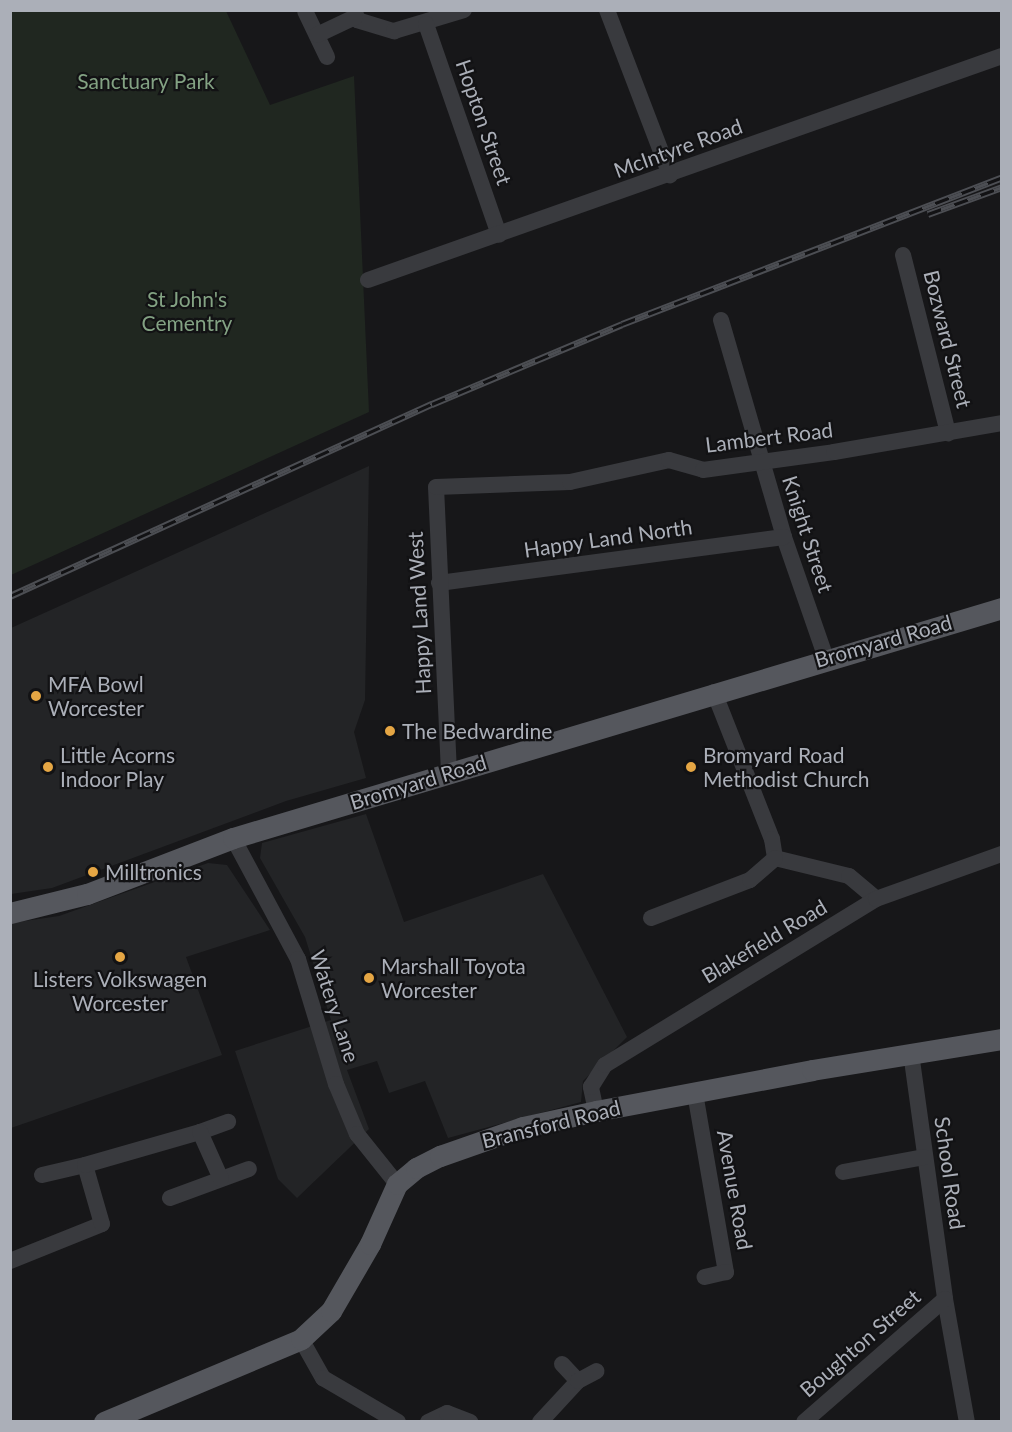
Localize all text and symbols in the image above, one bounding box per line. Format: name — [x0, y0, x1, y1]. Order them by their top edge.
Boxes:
street label: Hopton Street — [451, 56, 517, 188]
park label: Sanctuary Park — [77, 68, 215, 94]
street label: McIntyre Road — [610, 113, 746, 183]
street label: Bozward Street — [919, 268, 977, 410]
park label: St John's Cementry — [142, 286, 232, 336]
street label: Lambert Road — [704, 417, 834, 457]
street label: Knight Street — [777, 472, 839, 596]
street label: Happy Land North — [522, 514, 694, 562]
street label: Happy Land West — [402, 530, 436, 696]
street label: Bromyard Road — [812, 609, 954, 673]
place label: MFA Bowl Worcester — [48, 671, 144, 721]
marker: MFA Bowl Worcester — [29, 689, 43, 703]
place label: The Bedwardine — [402, 718, 552, 744]
marker: The Bedwardine — [383, 724, 397, 738]
place label: Little Acorns Indoor Play — [60, 742, 176, 792]
place label: Bromyard Road Methodist Church — [703, 742, 870, 792]
street label: Bromyard Road — [347, 749, 489, 815]
marker: Little Acorns Indoor Play — [41, 760, 55, 774]
marker: Bromyard Road Methodist Church — [684, 760, 698, 774]
place label: Milltronics — [105, 859, 202, 885]
marker: Milltronics — [86, 865, 100, 879]
street label: Blakefield Road — [697, 894, 831, 988]
street label: Watery Lane — [305, 946, 365, 1066]
marker: Listers Volkswagen Worcester — [113, 950, 127, 964]
place label: Marshall Toyota Worcester — [381, 953, 526, 1003]
place label: Listers Volkswagen Worcester — [32, 966, 208, 1016]
marker: Marshall Toyota Worcester — [362, 971, 376, 985]
street label: Bransford Road — [479, 1095, 623, 1153]
street label: School Road — [930, 1115, 970, 1231]
street label: Avenue Road — [712, 1128, 758, 1252]
street label: Boughton Street — [795, 1284, 925, 1402]

